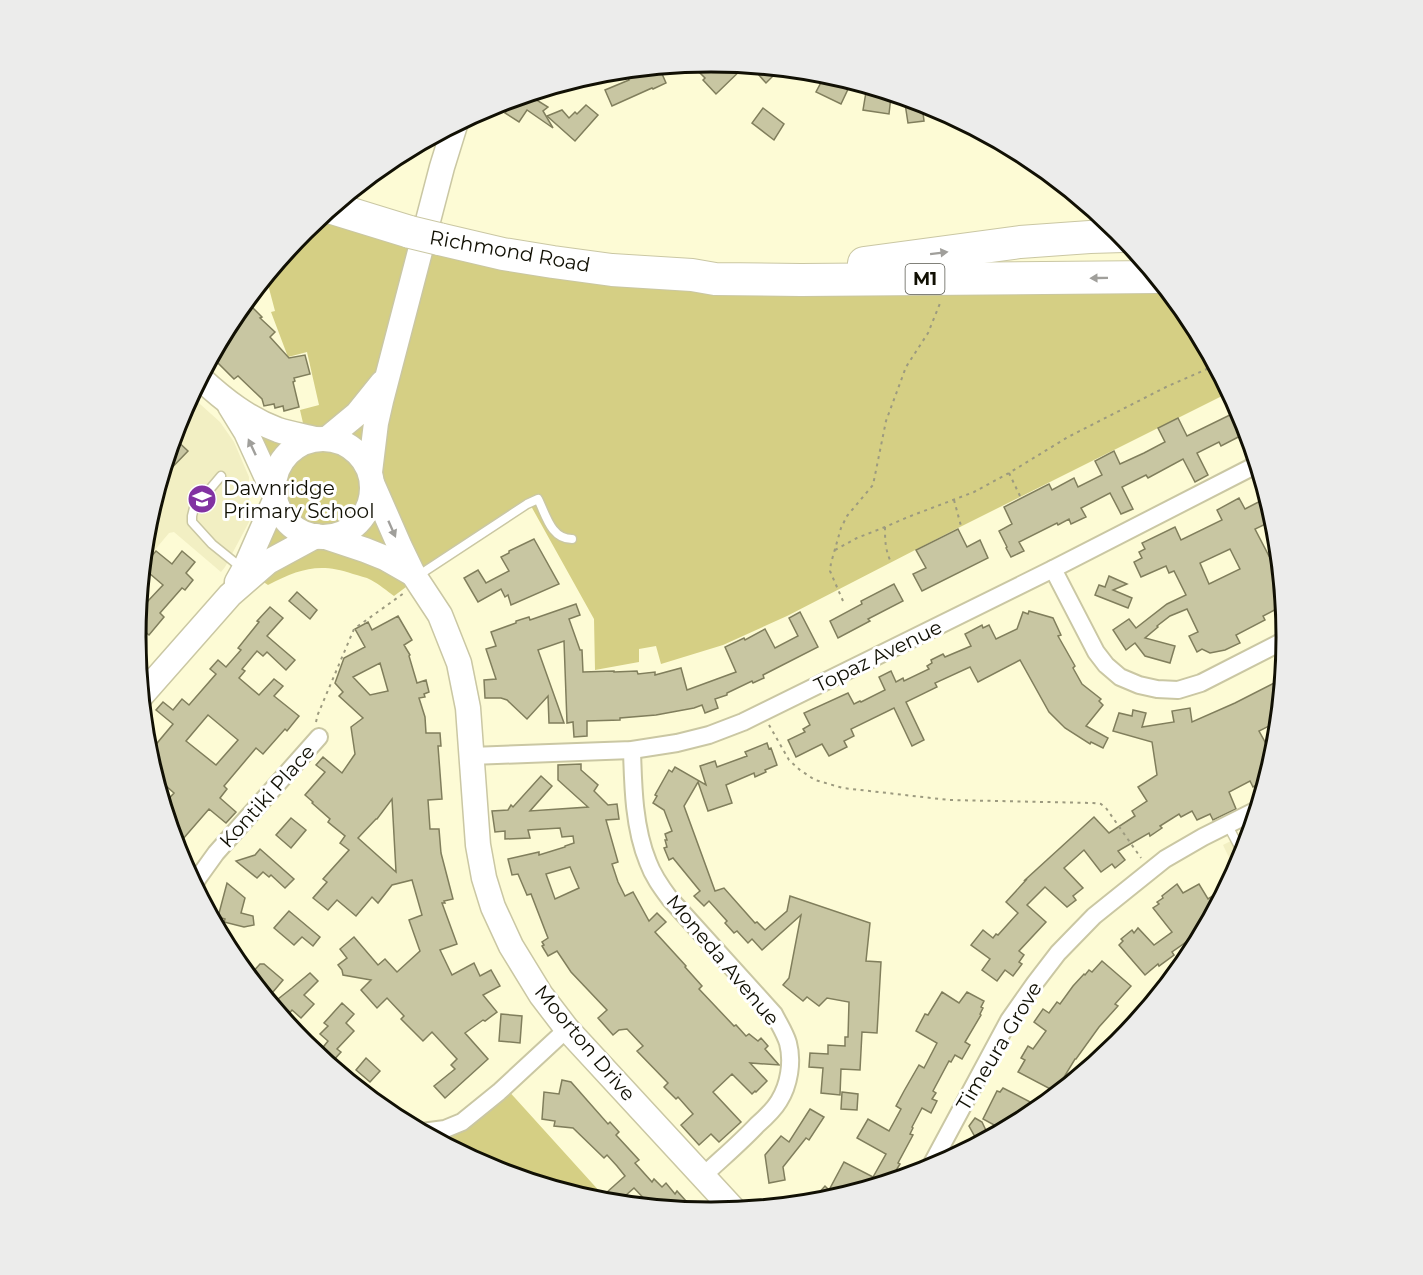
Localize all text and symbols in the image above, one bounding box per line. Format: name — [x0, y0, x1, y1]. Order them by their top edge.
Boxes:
street label: Richmond Road — [428, 225, 592, 277]
one-way arrow — [929, 248, 948, 258]
road number: M1 — [906, 264, 944, 294]
one-way arrow — [1090, 273, 1109, 283]
one-way arrow — [248, 438, 257, 455]
place label: Dawnridge Primary School — [223, 476, 375, 523]
school or university icon: Dawnridge Primary School — [186, 483, 218, 515]
one-way arrow — [387, 520, 396, 537]
street label: Topaz Avenue — [810, 615, 946, 697]
street label: Kontiki Place — [214, 739, 320, 853]
street label: Moneda Avenue — [661, 890, 785, 1030]
street label: Timeura Grove — [951, 977, 1047, 1115]
street label: Moorton Drive — [530, 980, 640, 1106]

